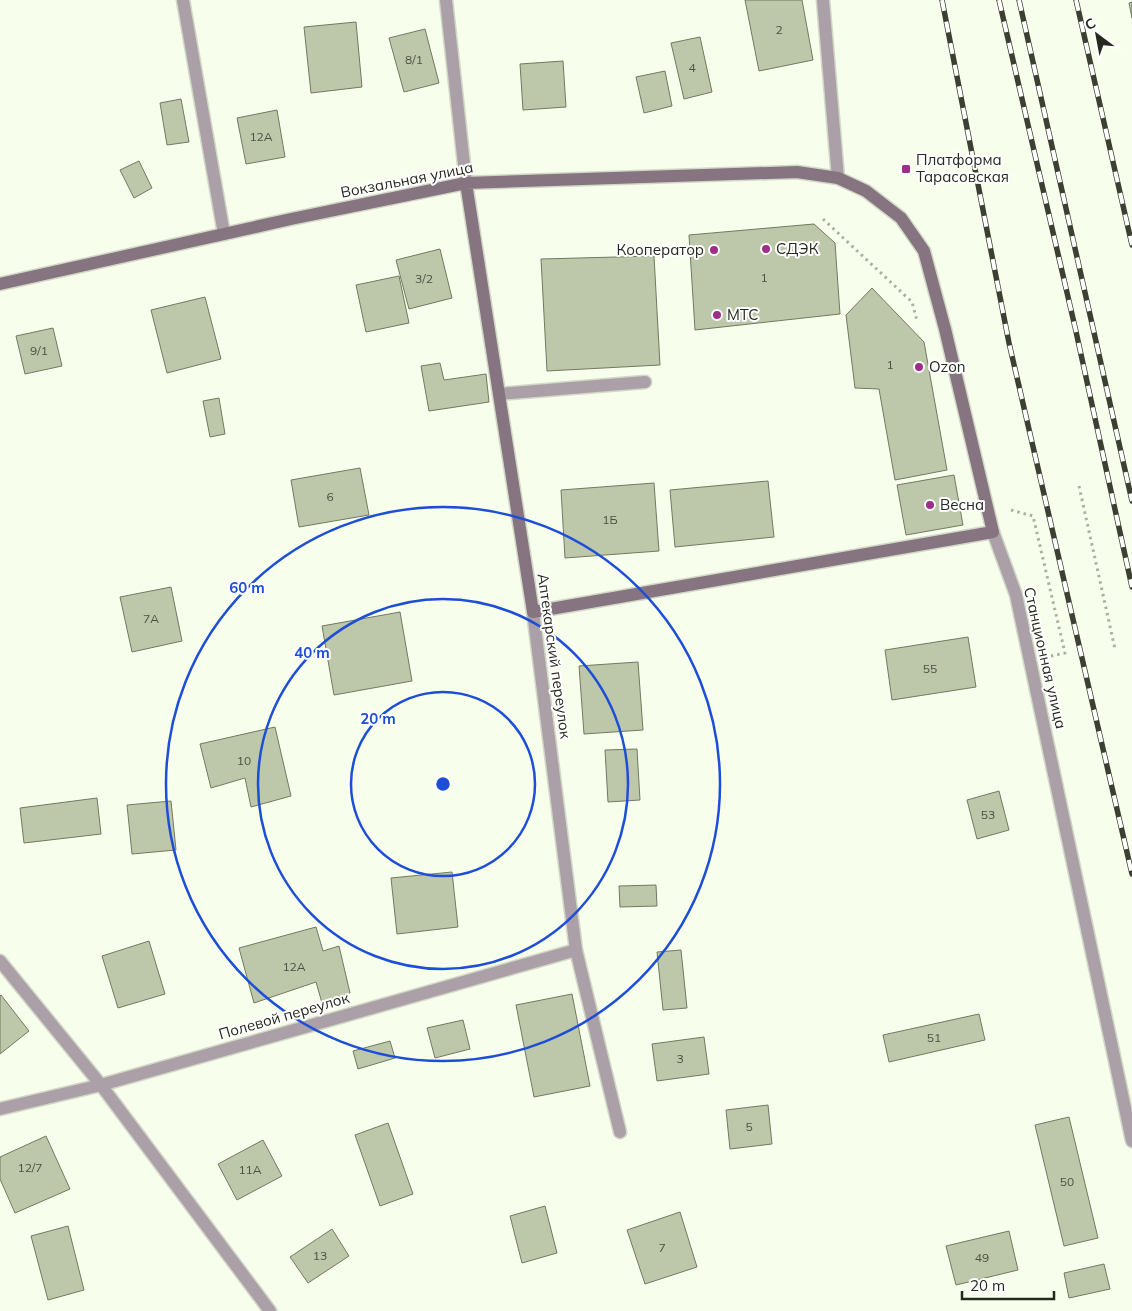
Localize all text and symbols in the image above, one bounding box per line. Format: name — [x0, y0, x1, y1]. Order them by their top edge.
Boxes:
north arrow — [1072, 10, 1122, 60]
text: С — [1081, 14, 1099, 34]
house number: 2 — [775, 22, 783, 37]
house number: 8/1 — [405, 52, 423, 67]
house number: 4 — [688, 60, 696, 75]
house number: 12А — [249, 129, 273, 144]
place label: Платформа Тарасовская — [916, 150, 1009, 186]
street label: Вокзальная улица — [339, 157, 475, 202]
marker: Платформа Тарасовская — [900, 163, 912, 175]
place label: СДЭК — [776, 239, 819, 258]
place label: Кооператор — [617, 240, 704, 259]
marker: СДЭК — [760, 243, 772, 255]
marker: Кооператор — [708, 244, 720, 256]
house number: 1 — [760, 270, 768, 285]
house number: 3/2 — [415, 271, 433, 286]
place label: МТС — [727, 305, 759, 324]
marker: МТС — [711, 309, 723, 321]
house number: 9/1 — [30, 343, 48, 358]
house number: 1 — [886, 357, 894, 372]
place label: Ozon — [929, 357, 966, 376]
marker: Ozon — [913, 361, 925, 373]
house number: 6 — [326, 489, 334, 504]
place label: Весна — [940, 495, 984, 514]
marker: Весна — [924, 499, 936, 511]
house number: 1Б — [602, 512, 618, 527]
street label: Аптекарский переулок — [533, 572, 576, 741]
text: 60 m — [229, 578, 265, 597]
street label: Станционная улица — [1020, 585, 1071, 731]
house number: 7А — [143, 611, 159, 626]
text: 40 m — [294, 643, 330, 662]
house number: 55 — [923, 661, 937, 676]
text: 20 m — [360, 709, 396, 728]
house number: 10 — [237, 753, 251, 768]
centre of rings — [434, 775, 452, 793]
house number: 53 — [981, 807, 995, 822]
house number: 12А — [282, 959, 306, 974]
street label: Полевой переулок — [216, 988, 352, 1043]
house number: 51 — [927, 1030, 941, 1045]
house number: 3 — [676, 1051, 684, 1066]
house number: 5 — [745, 1119, 753, 1134]
house number: 12/7 — [17, 1160, 43, 1175]
house number: 11А — [238, 1162, 262, 1177]
house number: 50 — [1060, 1174, 1074, 1189]
house number: 7 — [658, 1240, 666, 1255]
house number: 13 — [313, 1248, 327, 1263]
house number: 49 — [975, 1250, 989, 1265]
scale bar — [962, 1268, 1054, 1300]
text: 20 m — [970, 1276, 1005, 1295]

